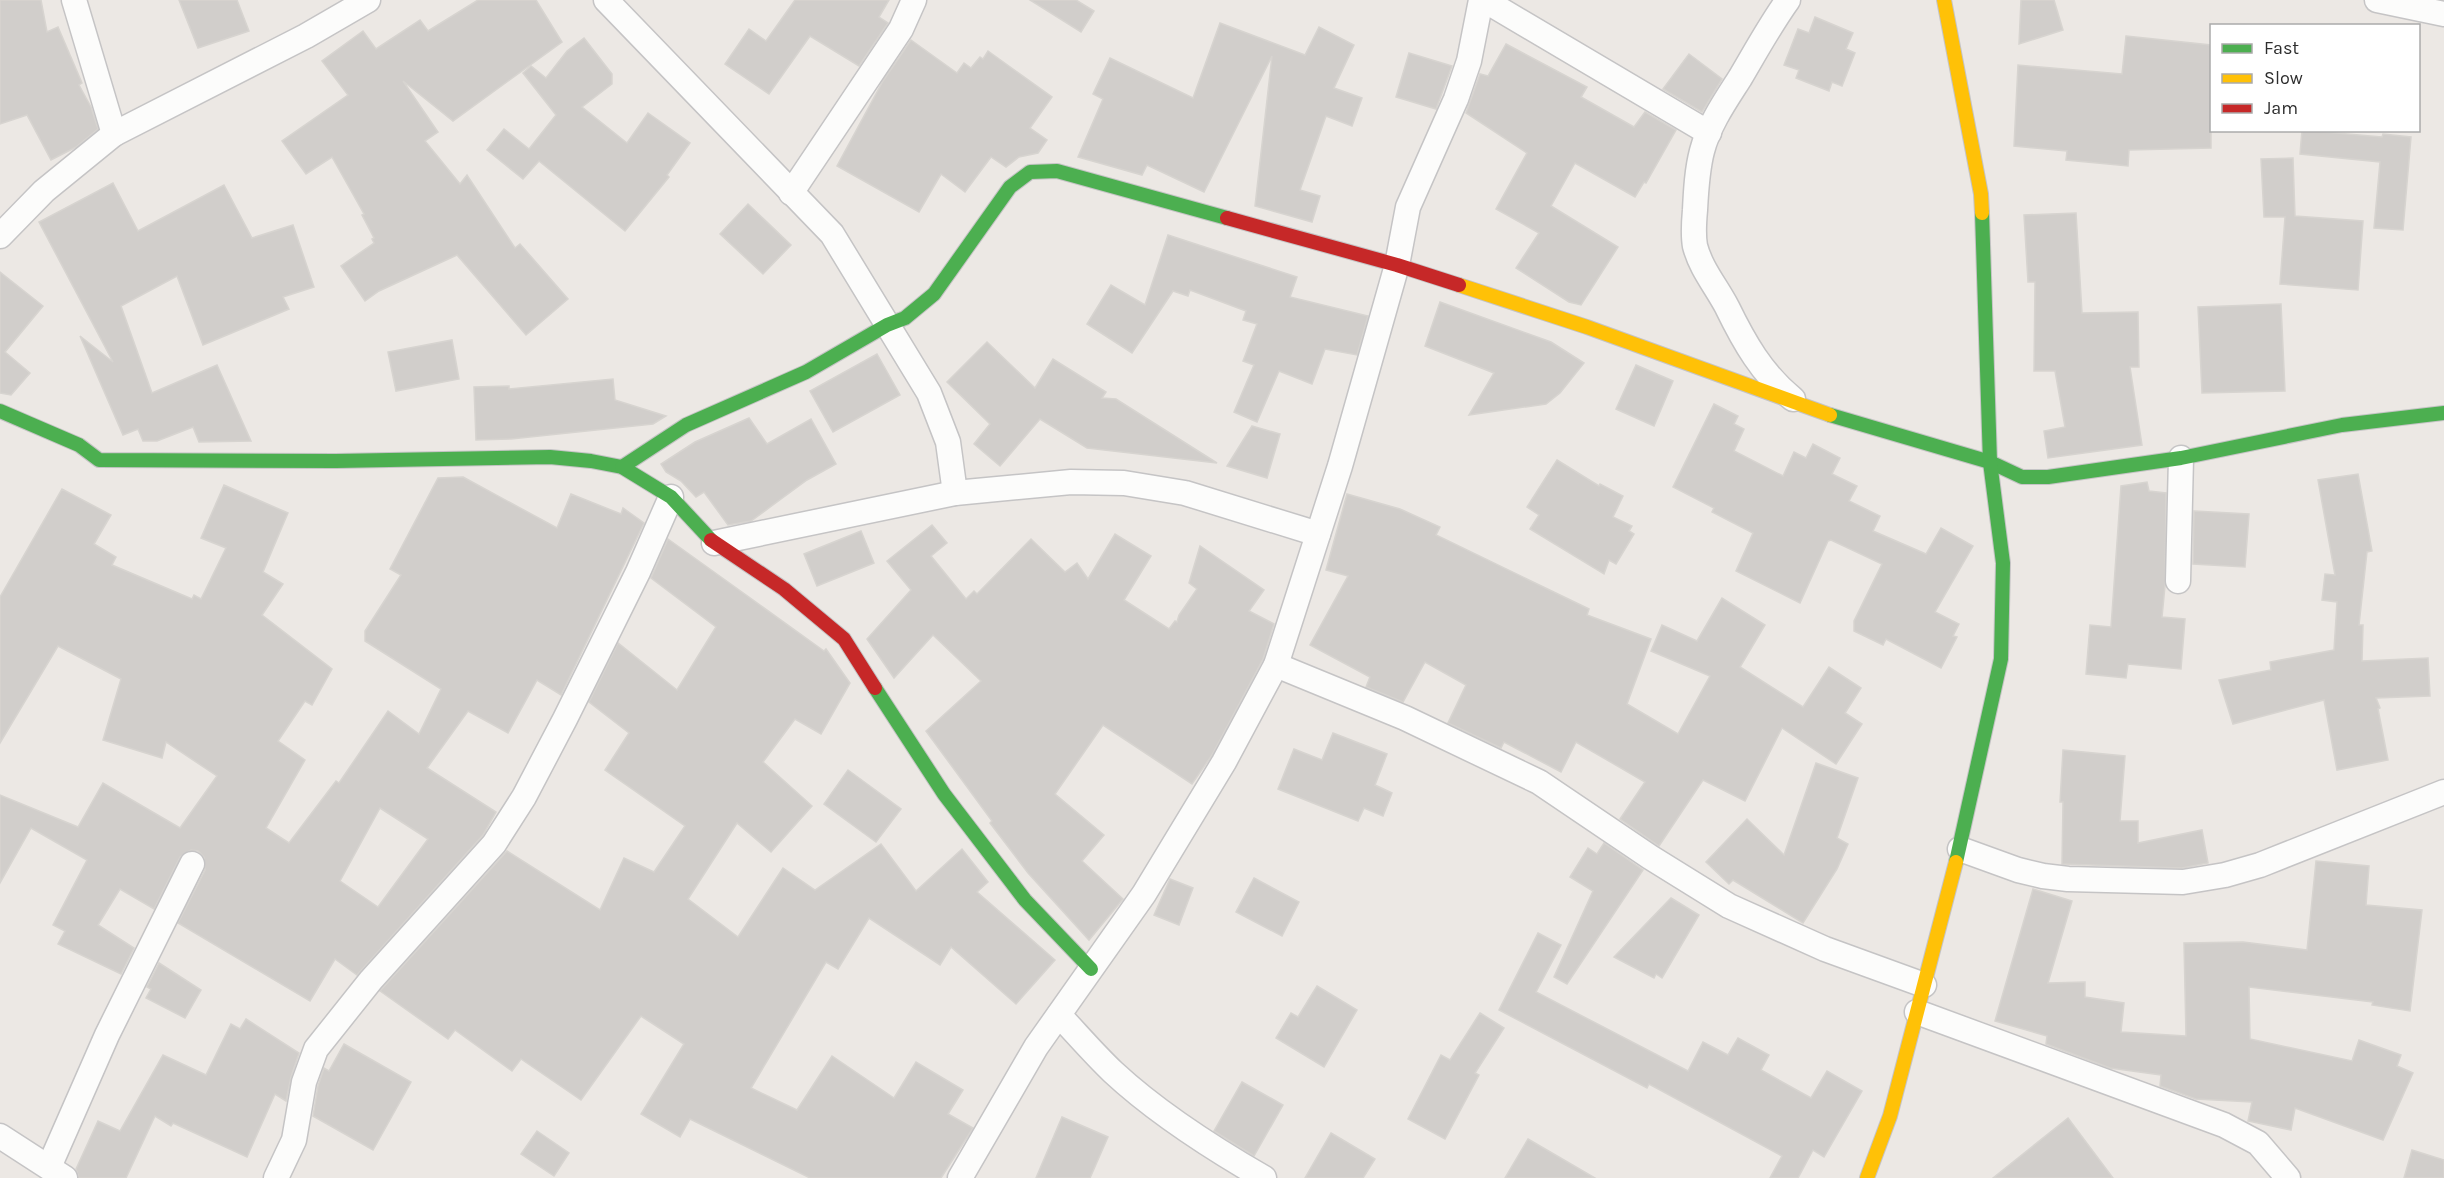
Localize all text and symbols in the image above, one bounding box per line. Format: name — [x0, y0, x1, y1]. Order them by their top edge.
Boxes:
legend — [2210, 24, 2420, 132]
text: Fast — [2264, 37, 2299, 59]
text: Slow — [2264, 67, 2303, 89]
text: Jam — [2264, 97, 2298, 119]

